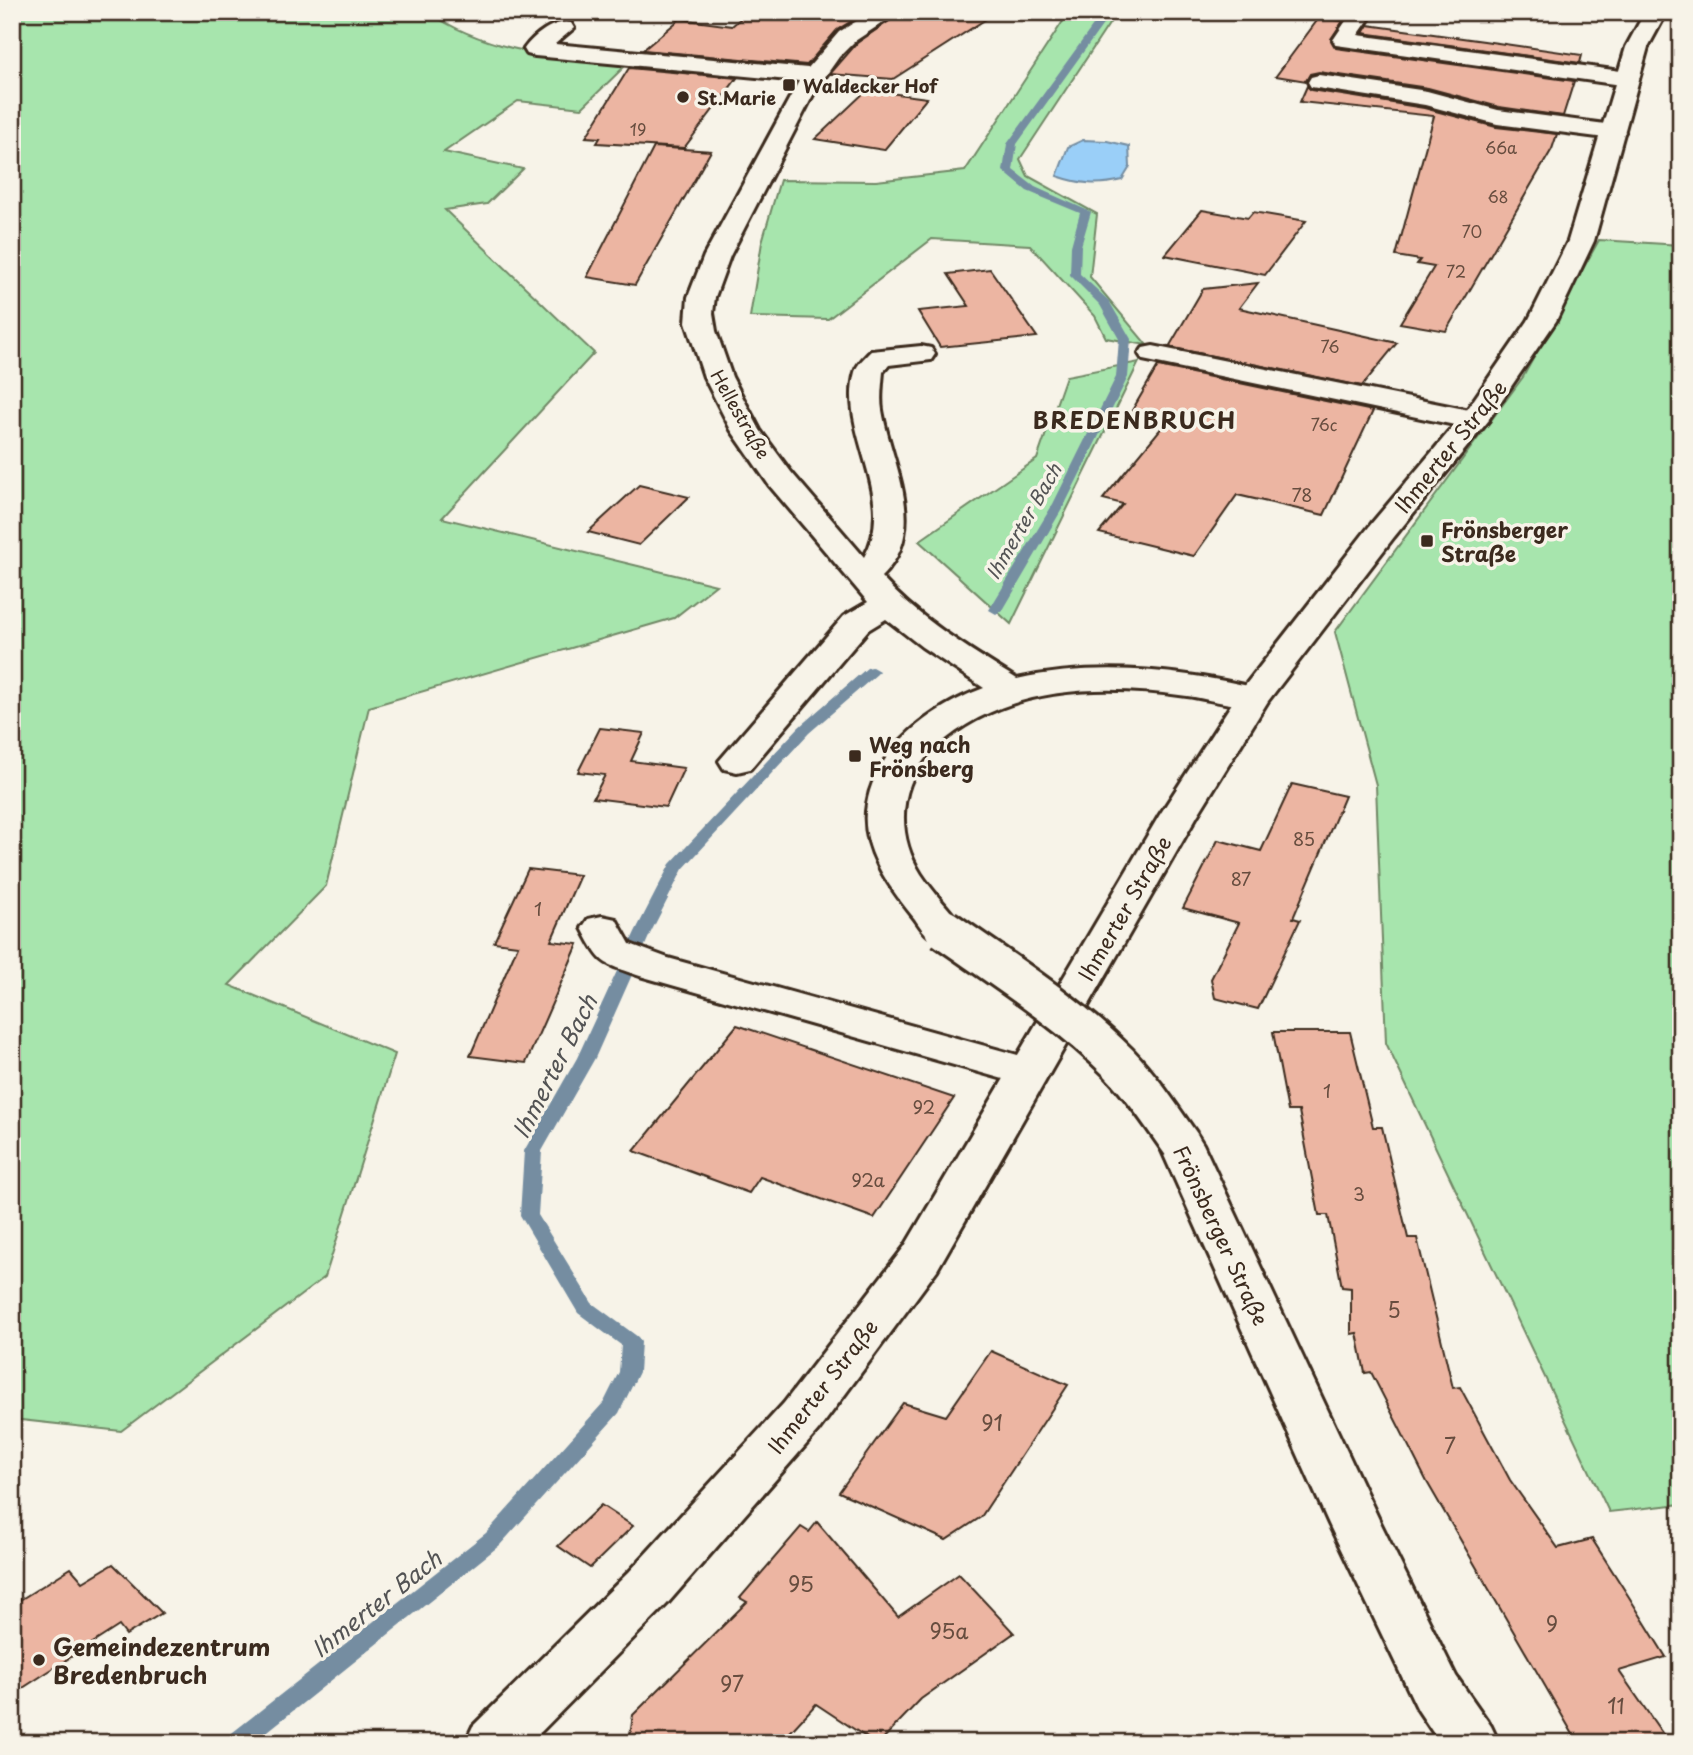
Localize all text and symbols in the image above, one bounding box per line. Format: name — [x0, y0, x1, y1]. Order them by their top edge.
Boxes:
place label: Waldecker Hof — [803, 72, 939, 99]
marker: Waldecker Hof — [781, 77, 797, 93]
place label: St.Marie — [697, 84, 776, 111]
marker: St.Marie — [675, 89, 691, 105]
house number: 19 — [630, 117, 646, 141]
house number: 66a — [1485, 135, 1517, 159]
house number: 68 — [1487, 184, 1509, 208]
house number: 70 — [1462, 219, 1482, 243]
house number: 72 — [1446, 259, 1466, 283]
house number: 76 — [1320, 334, 1340, 358]
street label: Hellestraße — [704, 364, 778, 464]
street label: Ihmerter Straße — [1386, 373, 1514, 519]
district label: BREDENBRUCH — [1033, 402, 1237, 437]
house number: 76c — [1311, 412, 1337, 436]
water label: Ihmerter Bach — [978, 457, 1068, 584]
house number: 78 — [1292, 481, 1313, 508]
place label: Frönsberger Straße — [1441, 513, 1568, 569]
marker: Frönsberger Straße — [1419, 533, 1435, 549]
place label: Weg nach Frönsberg — [869, 728, 974, 784]
marker: Weg nach Frönsberg — [847, 748, 863, 764]
house number: 85 — [1293, 825, 1315, 852]
street label: Ihmerter Straße — [1069, 829, 1179, 987]
house number: 87 — [1231, 865, 1251, 892]
house number: 1 — [534, 895, 542, 922]
water label: Ihmerter Bach — [503, 988, 605, 1144]
house number: 1 — [1323, 1077, 1331, 1104]
house number: 92 — [913, 1093, 935, 1120]
street label: Frönsberger Straße — [1166, 1140, 1278, 1330]
house number: 92a — [851, 1166, 886, 1193]
house number: 3 — [1353, 1180, 1365, 1207]
house number: 5 — [1387, 1293, 1401, 1325]
street label: Ihmerter Straße — [759, 1312, 885, 1460]
house number: 91 — [981, 1406, 1003, 1438]
house number: 7 — [1444, 1429, 1456, 1461]
water label: Ihmerter Bach — [303, 1541, 449, 1665]
house number: 95 — [788, 1567, 814, 1599]
house number: 9 — [1546, 1607, 1558, 1639]
house number: 95a — [930, 1614, 969, 1646]
place label: Gemeindezentrum Bredenbruch — [53, 1628, 270, 1692]
marker: Gemeindezentrum Bredenbruch — [31, 1652, 47, 1668]
house number: 97 — [720, 1667, 744, 1699]
house number: 11 — [1607, 1689, 1625, 1721]

